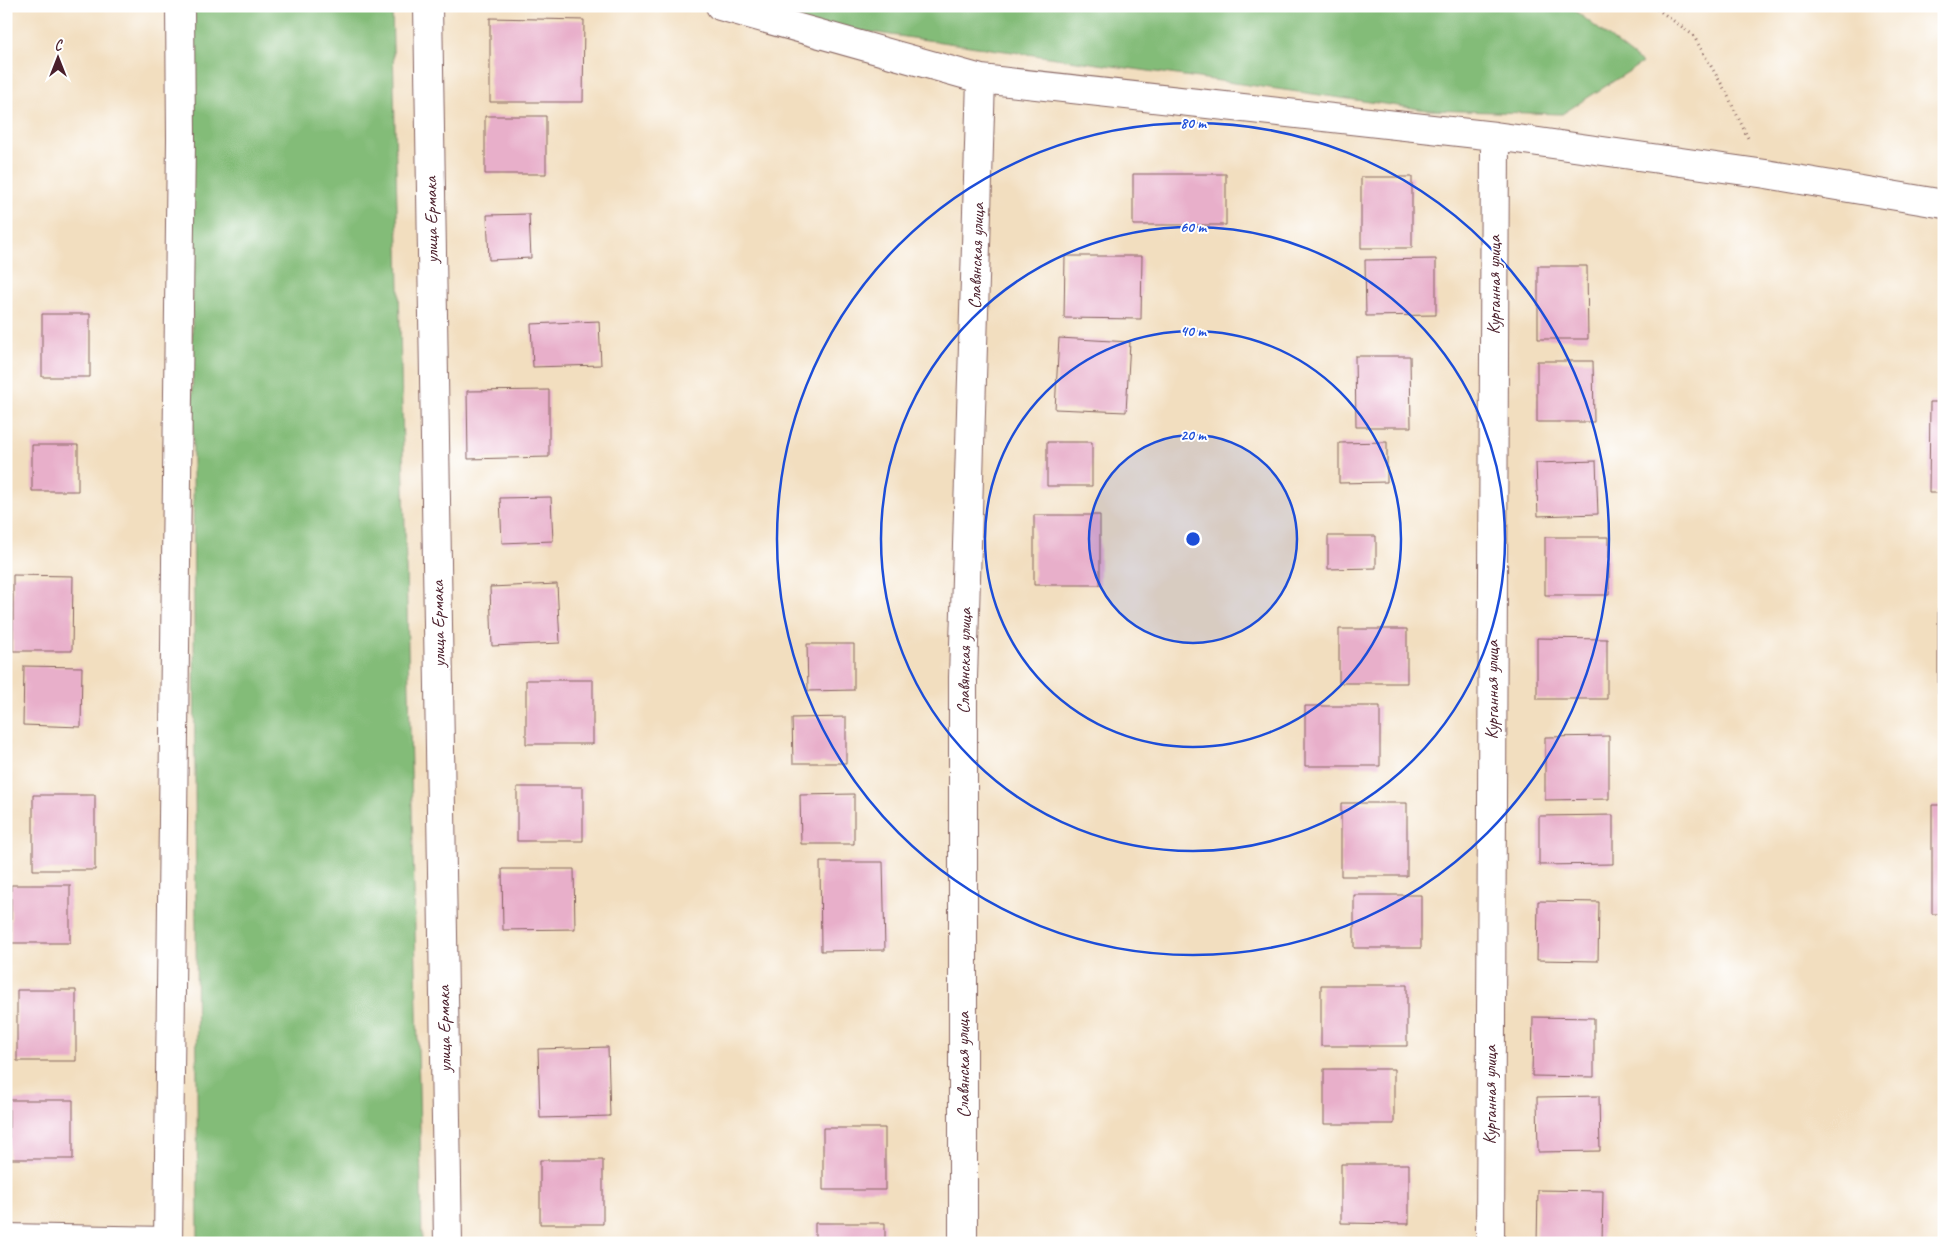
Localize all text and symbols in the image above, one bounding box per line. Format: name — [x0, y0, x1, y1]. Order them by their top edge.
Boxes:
north arrow — [32, 32, 82, 82]
text: С — [55, 37, 64, 54]
text: 80 m — [1180, 114, 1207, 133]
street label: улица Ермака — [419, 175, 443, 265]
street label: Славянская улица — [963, 202, 989, 309]
text: 60 m — [1180, 218, 1207, 237]
street label: Курганная улица — [1483, 234, 1505, 335]
text: 40 m — [1180, 322, 1207, 341]
text: 20 m — [1180, 426, 1207, 445]
centre of rings — [1184, 530, 1202, 548]
street label: улица Ермака — [426, 579, 450, 669]
street label: Славянская улица — [952, 607, 976, 714]
street label: Курганная улица — [1481, 639, 1503, 740]
street label: улица Ермака — [432, 984, 456, 1074]
street label: Славянская улица — [952, 1011, 974, 1118]
street label: Курганная улица — [1479, 1044, 1501, 1145]

